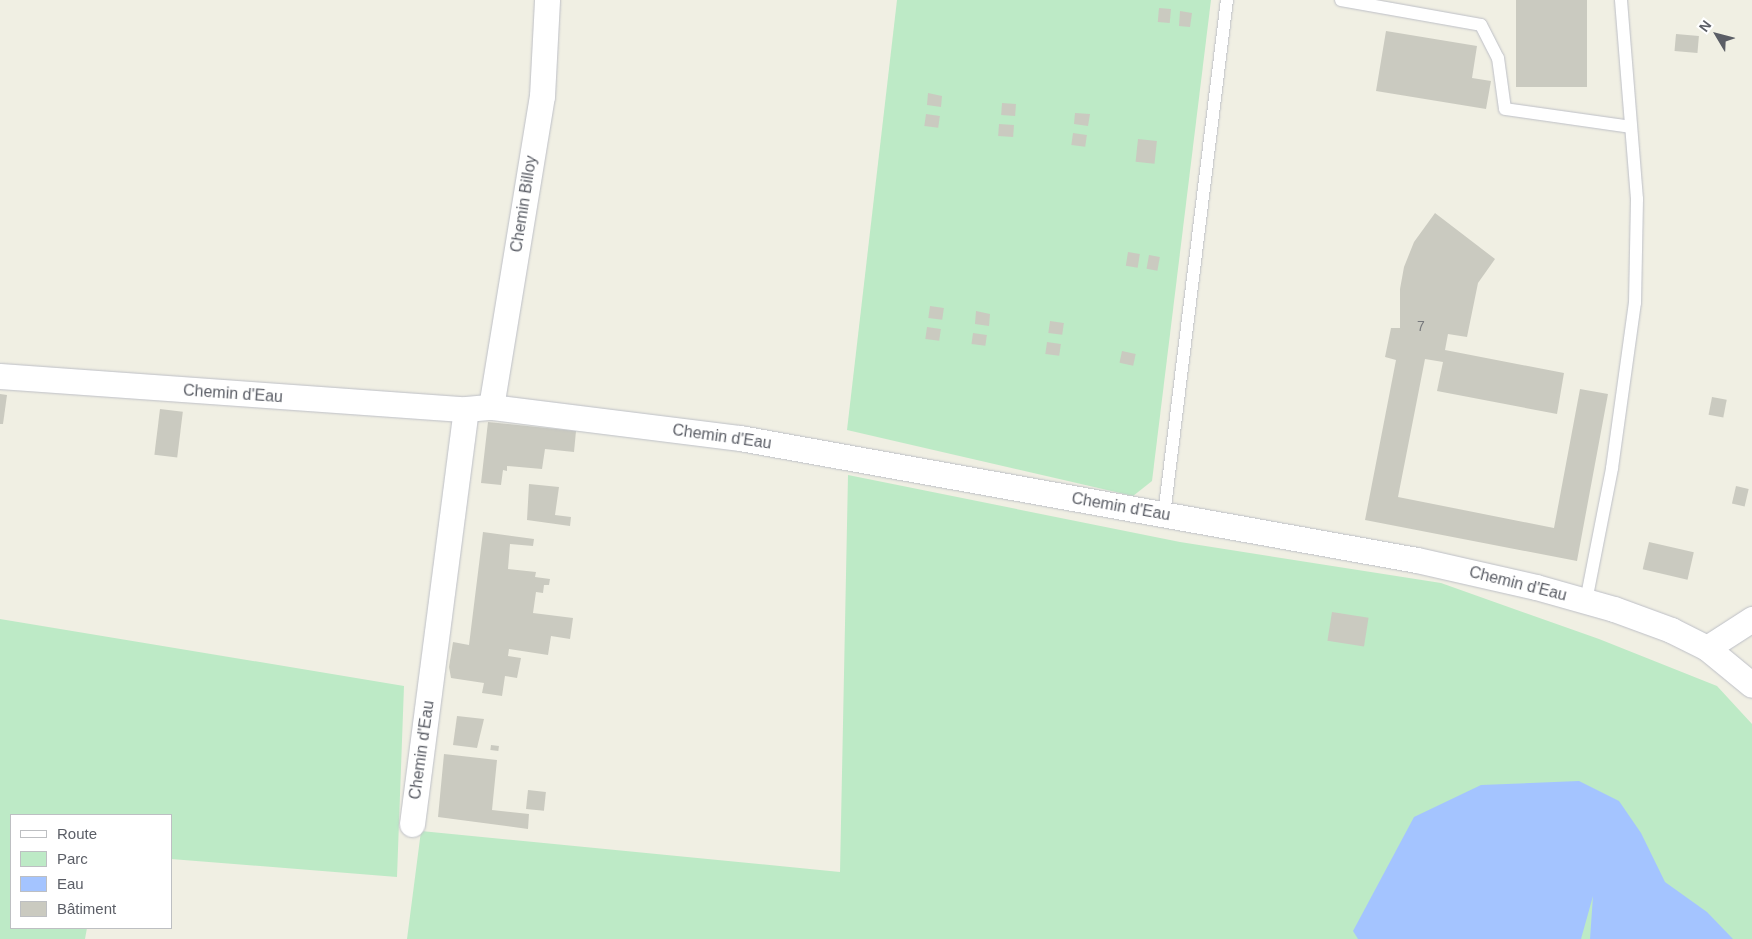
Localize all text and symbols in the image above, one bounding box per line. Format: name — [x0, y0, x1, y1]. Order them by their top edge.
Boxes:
north arrow — [1692, 10, 1742, 60]
text: N — [1696, 17, 1714, 35]
street label: Chemin Billoy — [507, 154, 541, 254]
house number: 7 — [1417, 318, 1425, 334]
street label: Chemin d'Eau — [182, 381, 284, 407]
street label: Chemin d'Eau — [671, 421, 773, 453]
street label: Chemin d'Eau — [1070, 489, 1172, 525]
street label: Chemin d'Eau — [1467, 563, 1569, 605]
street label: Chemin d'Eau — [406, 699, 438, 801]
legend — [10, 814, 172, 929]
text: Route — [57, 825, 97, 842]
text: Parc — [57, 850, 88, 867]
text: Eau — [57, 875, 84, 892]
text: Bâtiment — [57, 900, 116, 917]

